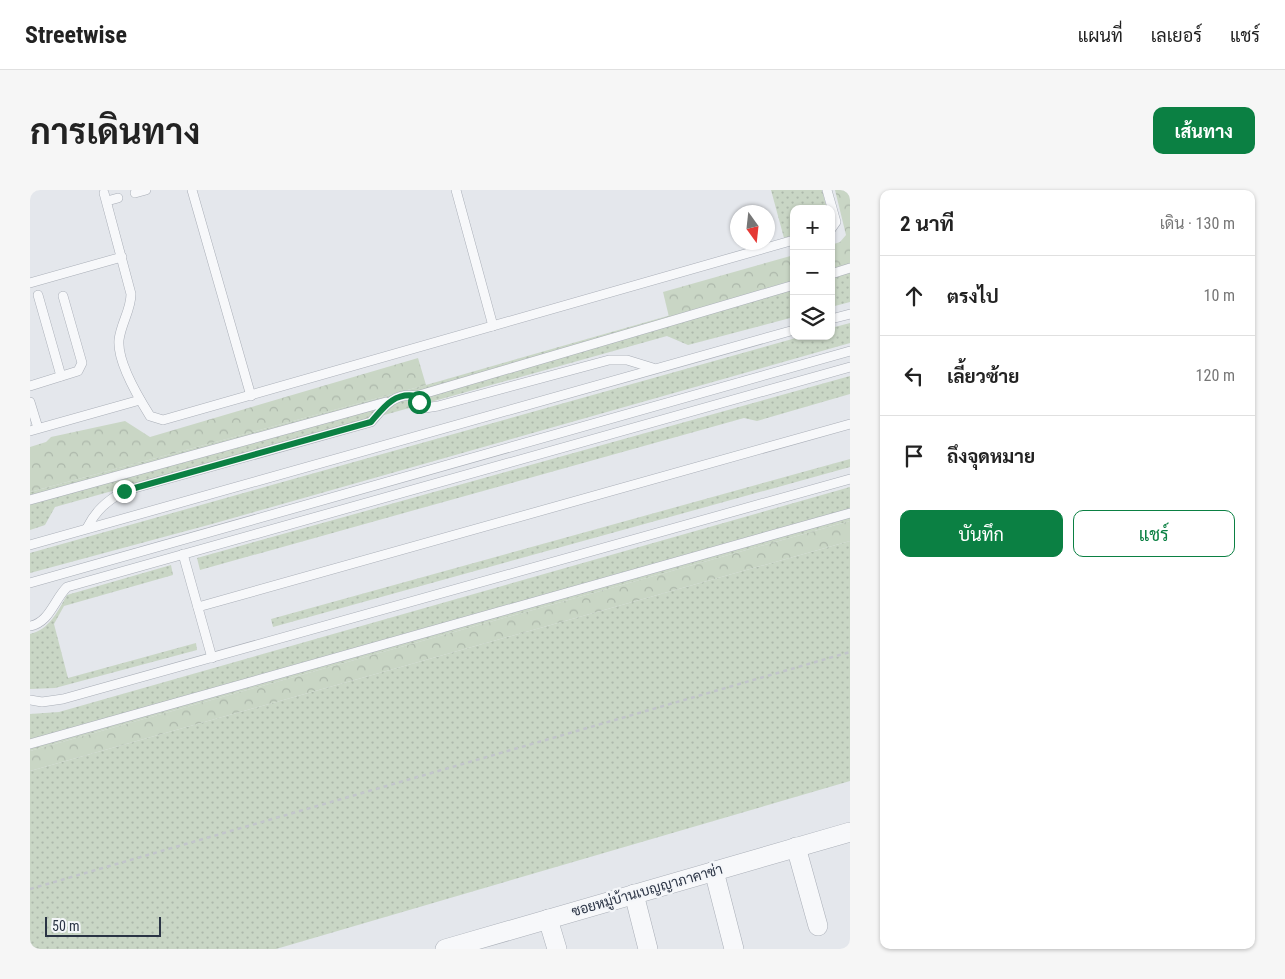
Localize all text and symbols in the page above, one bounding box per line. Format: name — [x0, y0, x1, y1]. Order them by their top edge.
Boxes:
text: Streetwise — [25, 21, 127, 49]
text: แผนที่ — [1078, 25, 1123, 46]
text: เลเยอร์ — [1151, 25, 1202, 46]
text: แชร์ — [1230, 25, 1260, 46]
button: เส้นทาง — [1153, 107, 1255, 154]
text: การเดินทาง — [30, 112, 200, 153]
north arrow — [730, 205, 775, 250]
map controls — [790, 205, 835, 340]
button: + — [790, 205, 835, 250]
text: 2 นาที — [900, 212, 954, 236]
text: เดิน · 130 m — [1160, 214, 1235, 233]
button: − — [790, 250, 835, 295]
icon: ahead — [900, 282, 928, 310]
text: ตรงไป — [947, 285, 999, 308]
text: 10 m — [1203, 286, 1235, 305]
button: layers — [790, 295, 835, 340]
icon: left — [900, 362, 928, 390]
text: เลี้ยวซ้าย — [947, 365, 1019, 388]
text: 120 m — [1196, 366, 1235, 385]
route start — [408, 391, 431, 414]
icon: arrive — [900, 442, 928, 470]
text: ถึงจุดหมาย — [947, 445, 1035, 468]
route end — [113, 480, 136, 503]
button: บันทึก — [900, 510, 1063, 557]
button: แชร์ — [1073, 510, 1235, 557]
street label: ซอยหมู่บ้านเบญญาภาคาซ่า — [569, 860, 725, 921]
scale bar — [45, 914, 161, 937]
text: 50 m — [52, 918, 80, 934]

